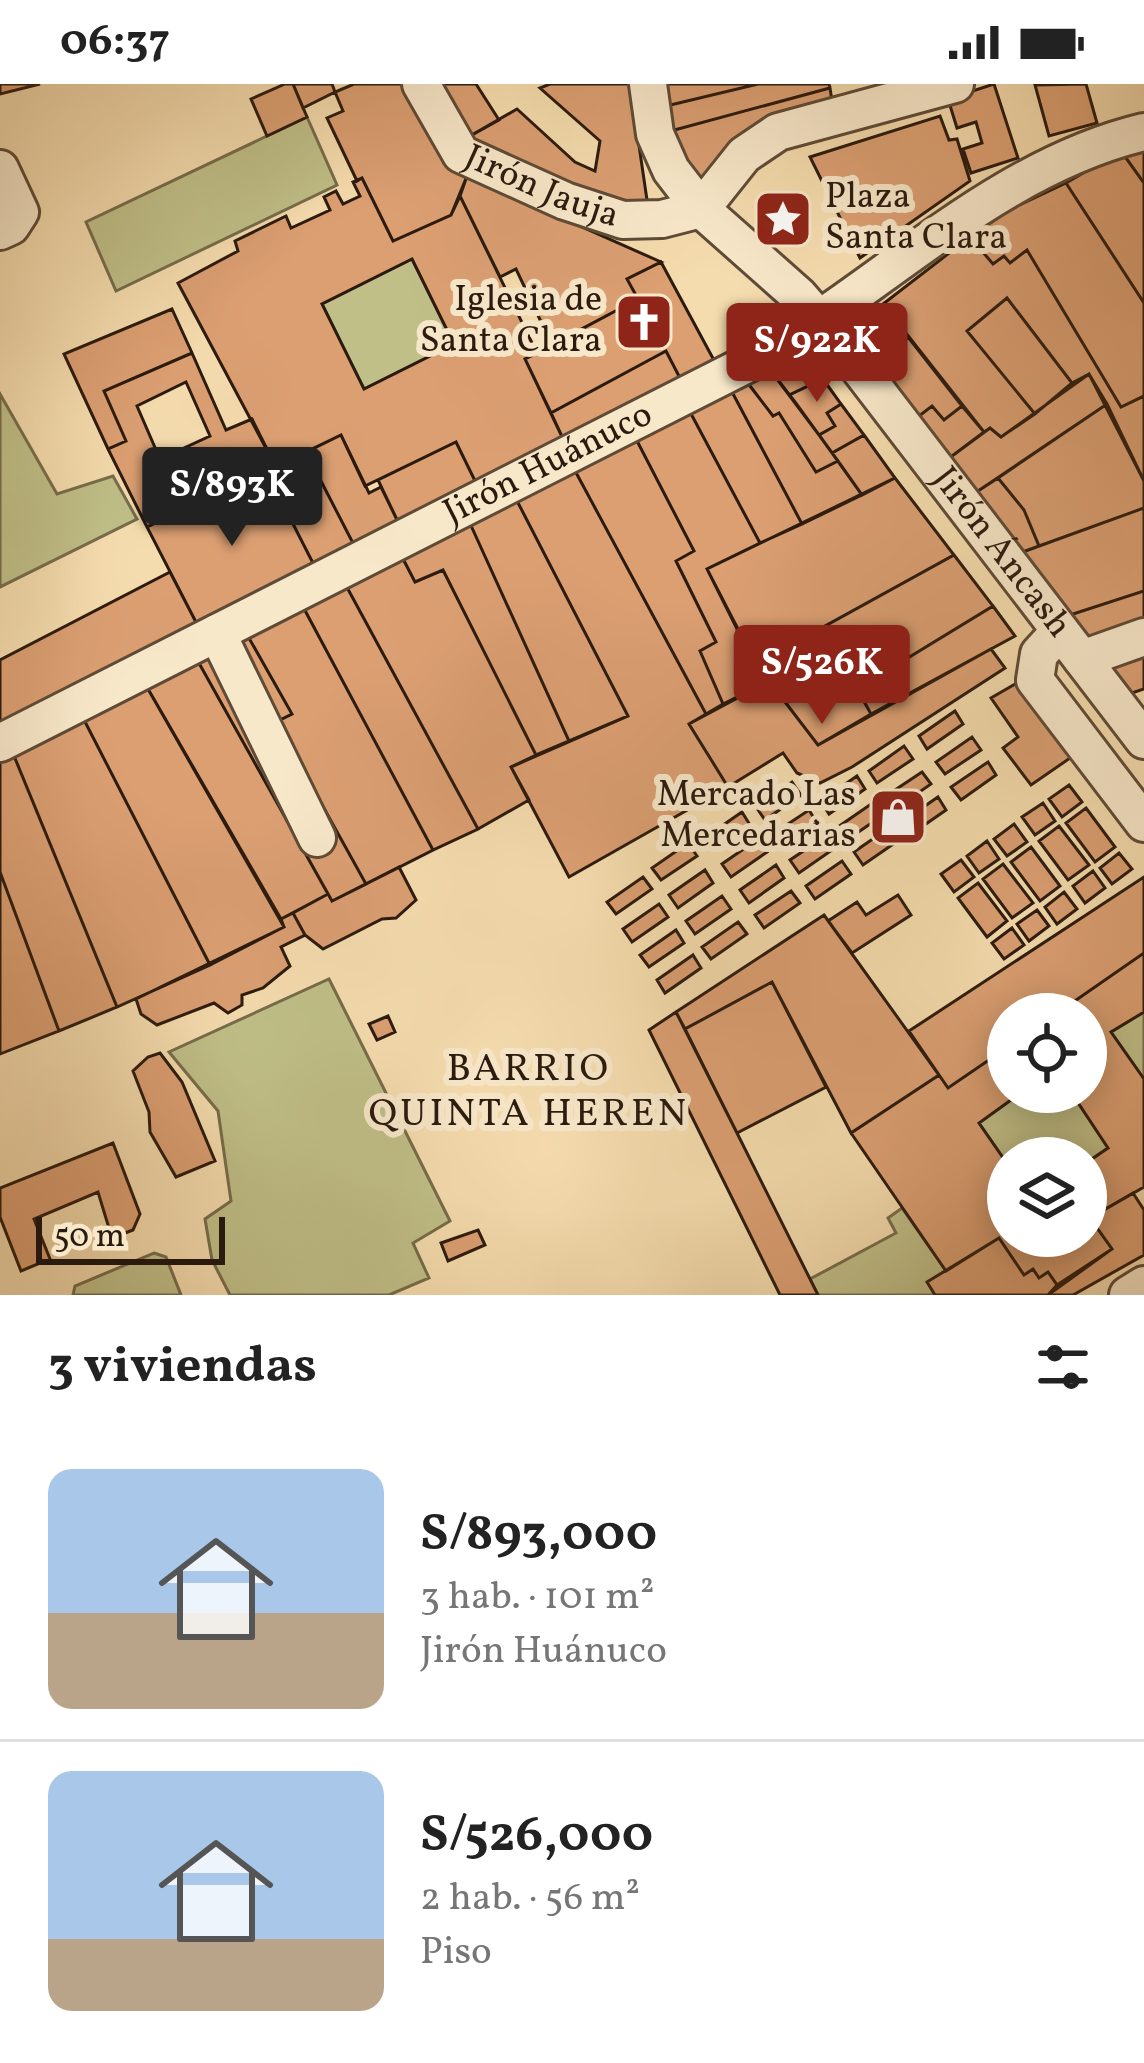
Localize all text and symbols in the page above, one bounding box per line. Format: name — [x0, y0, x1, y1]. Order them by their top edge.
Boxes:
text: 06:37 — [60, 11, 170, 74]
street label: Jirón Jauja — [456, 133, 625, 242]
place label: Plaza Santa Clara — [825, 173, 1007, 264]
place icon: Plaza Santa Clara — [752, 188, 814, 250]
place label: Iglesia de Santa Clara — [420, 276, 602, 367]
church icon: Iglesia de Santa Clara — [613, 291, 675, 353]
pin: S/922K — [719, 303, 915, 405]
text: S/922K — [753, 315, 881, 369]
street label: Jirón Huánuco — [435, 391, 661, 539]
pin: S/893K — [134, 447, 330, 549]
street label: Jirón Áncash — [919, 457, 1082, 649]
text: S/893K — [169, 459, 295, 513]
pin: S/526K — [724, 625, 920, 727]
text: S/526K — [761, 637, 883, 691]
place label: Mercado Las Mercedarias — [657, 771, 856, 862]
shop icon: Mercado Las Mercedarias — [867, 786, 929, 848]
map controls — [987, 993, 1107, 1257]
button: locate — [987, 993, 1107, 1113]
district label: BARRIO QUINTA HEREN — [369, 1043, 689, 1142]
button: layers — [987, 1137, 1107, 1257]
scale bar — [36, 1211, 225, 1264]
text: 50 m — [54, 1215, 125, 1261]
text: 3 viviendas — [48, 1332, 317, 1403]
icon: filters — [1030, 1334, 1096, 1400]
text: S/893,000 — [420, 1500, 657, 1571]
icon: home — [144, 1517, 288, 1661]
text: 3 hab. · 101 m² — [420, 1571, 654, 1625]
text: Jirón Huánuco — [420, 1625, 667, 1679]
text: S/526,000 — [420, 1801, 653, 1872]
icon: home — [144, 1819, 288, 1963]
text: 2 hab. · 56 m² — [420, 1872, 640, 1926]
text: Piso — [420, 1926, 492, 1980]

